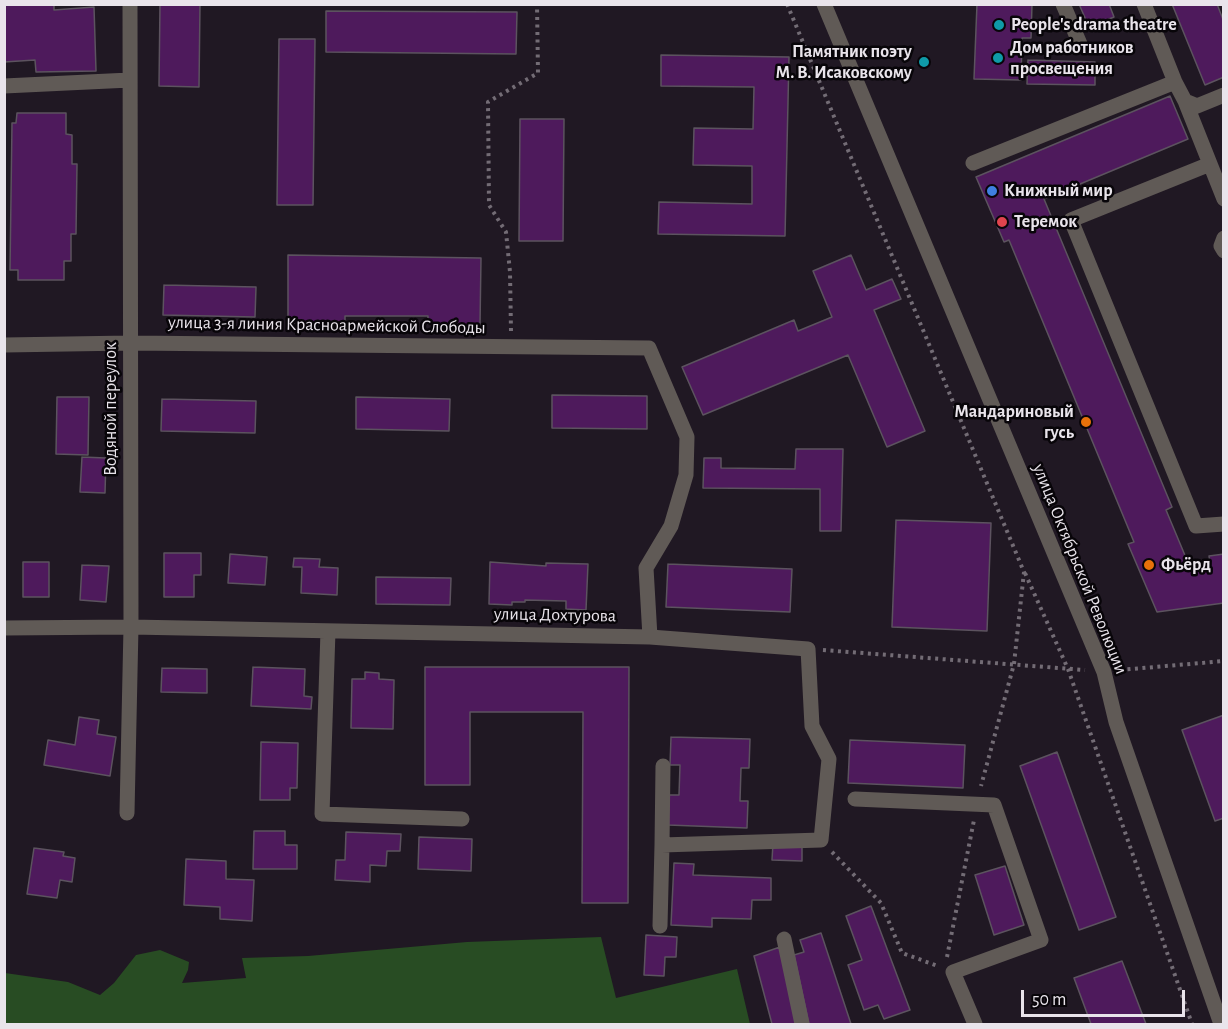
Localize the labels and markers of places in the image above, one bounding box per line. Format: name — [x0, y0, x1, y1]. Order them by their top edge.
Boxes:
place label: People's drama theatre — [1011, 14, 1177, 36]
marker: People's drama theatre — [992, 18, 1006, 32]
place label: Дом работников просвещения — [1010, 37, 1134, 80]
place label: Памятник поэту М. В. Исаковскому — [775, 41, 912, 84]
marker: Дом работников просвещения — [991, 51, 1005, 65]
marker: Памятник поэту М. В. Исаковскому — [917, 55, 931, 69]
place label: Книжный мир — [1004, 180, 1113, 202]
marker: Книжный мир — [985, 184, 999, 198]
place label: Теремок — [1014, 211, 1077, 233]
marker: Теремок — [995, 215, 1009, 229]
place label: Мандариновый гусь — [954, 401, 1074, 444]
marker: Мандариновый гусь — [1079, 415, 1093, 429]
place label: Фьёрд — [1161, 554, 1211, 576]
marker: Фьёрд — [1142, 558, 1156, 572]

